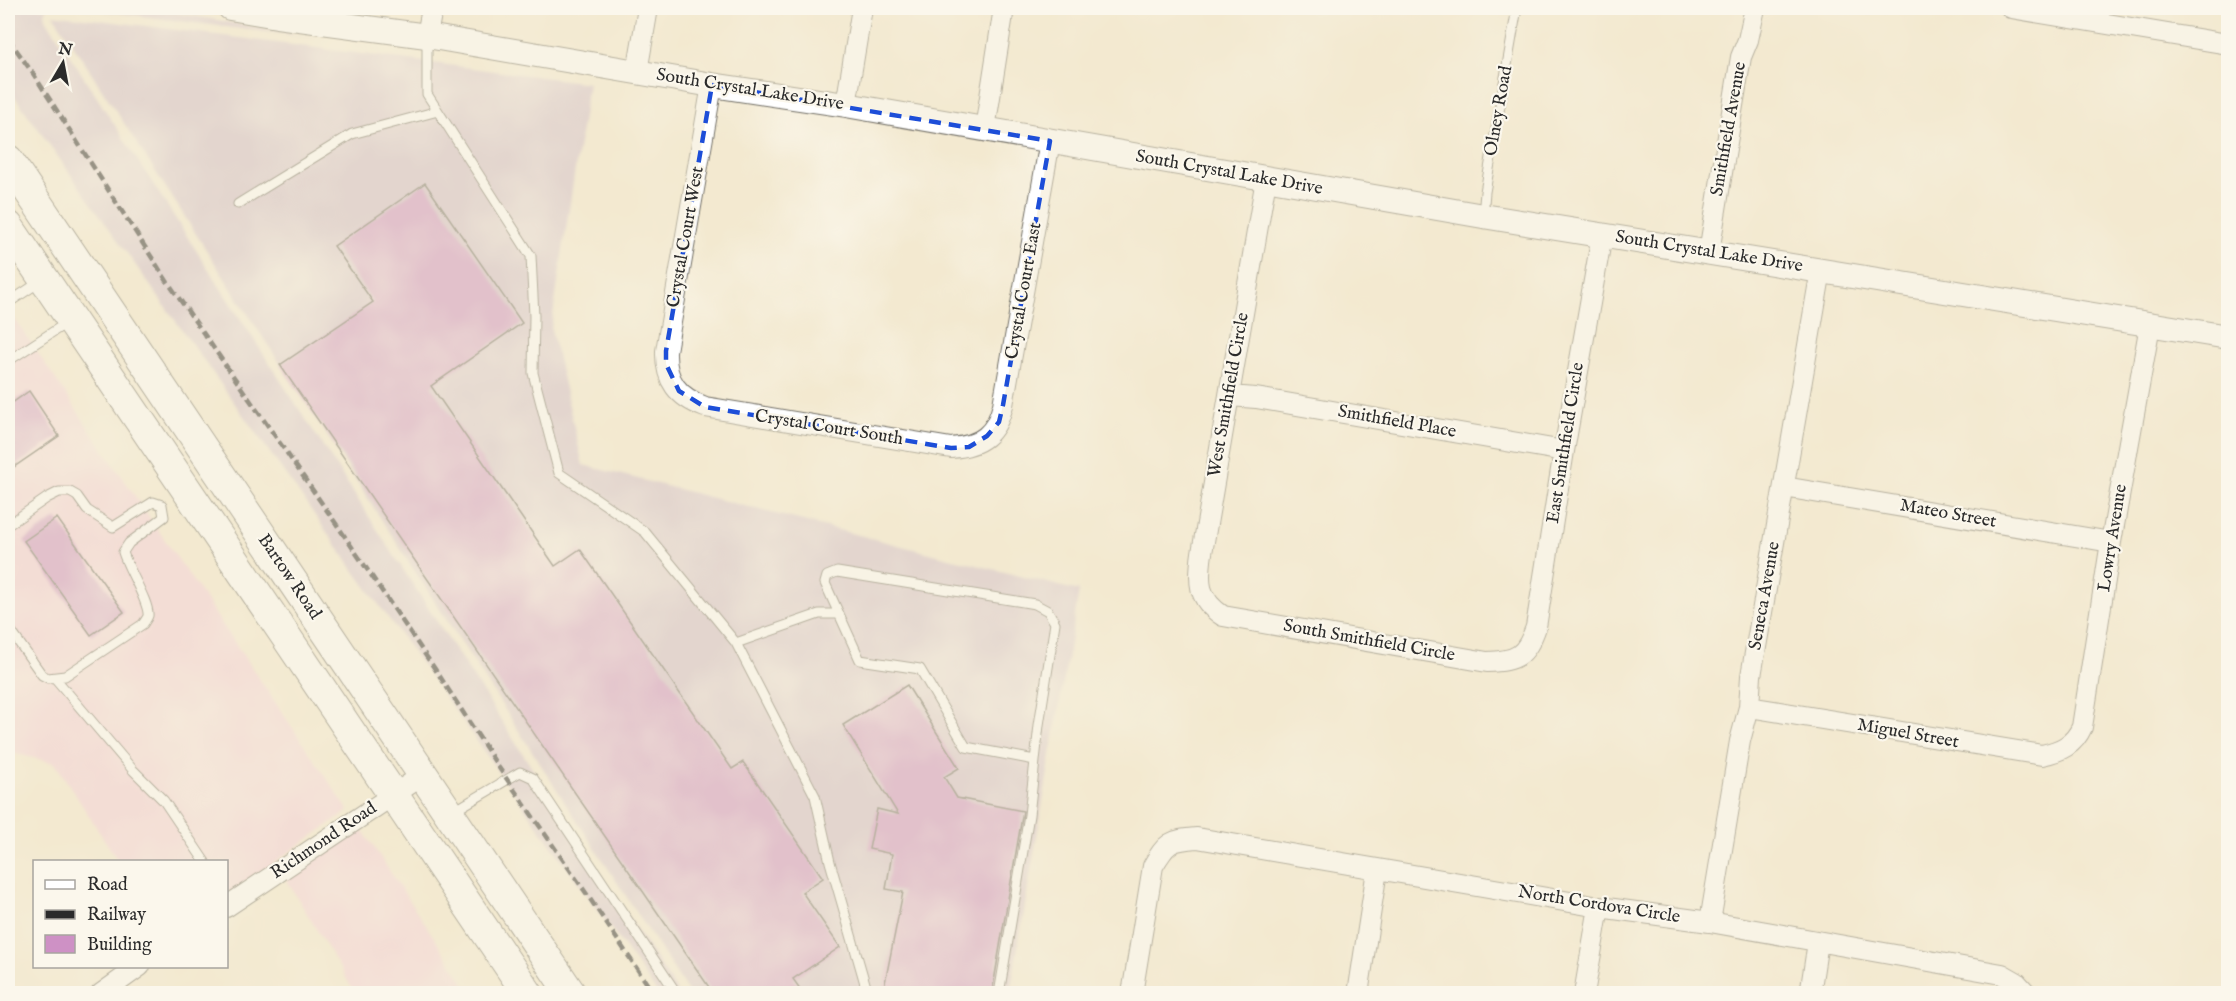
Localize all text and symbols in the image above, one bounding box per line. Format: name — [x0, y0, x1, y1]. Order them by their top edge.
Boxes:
north arrow — [33, 33, 93, 93]
text: N — [56, 39, 74, 61]
street label: Smithfield Avenue — [1706, 60, 1752, 198]
street label: South Crystal Lake Drive — [655, 64, 845, 116]
street label: Olney Road — [1480, 64, 1518, 158]
street label: South Crystal Lake Drive — [1134, 145, 1324, 201]
street label: Crystal Court West — [662, 165, 710, 309]
street label: Crystal Court East — [1001, 221, 1047, 361]
street label: South Crystal Lake Drive — [1614, 226, 1804, 278]
street label: West Smithfield Circle — [1203, 311, 1255, 479]
street label: East Smithfield Circle — [1542, 361, 1590, 525]
street label: Smithfield Place — [1336, 400, 1458, 444]
street label: Crystal Court South — [753, 405, 905, 451]
street label: Lowry Avenue — [2093, 483, 2133, 593]
street label: Mateo Street — [1898, 494, 1998, 534]
street label: Bartow Road — [252, 530, 326, 625]
street label: Seneca Avenue — [1744, 540, 1786, 652]
street label: South Smithfield Circle — [1281, 615, 1457, 667]
street label: Miguel Street — [1855, 714, 1961, 754]
street label: Richmond Road — [267, 797, 382, 885]
legend — [33, 860, 228, 968]
text: Road — [87, 874, 128, 897]
street label: North Cordova Circle — [1516, 881, 1682, 929]
text: Railway — [87, 904, 146, 927]
text: Building — [87, 934, 152, 957]

